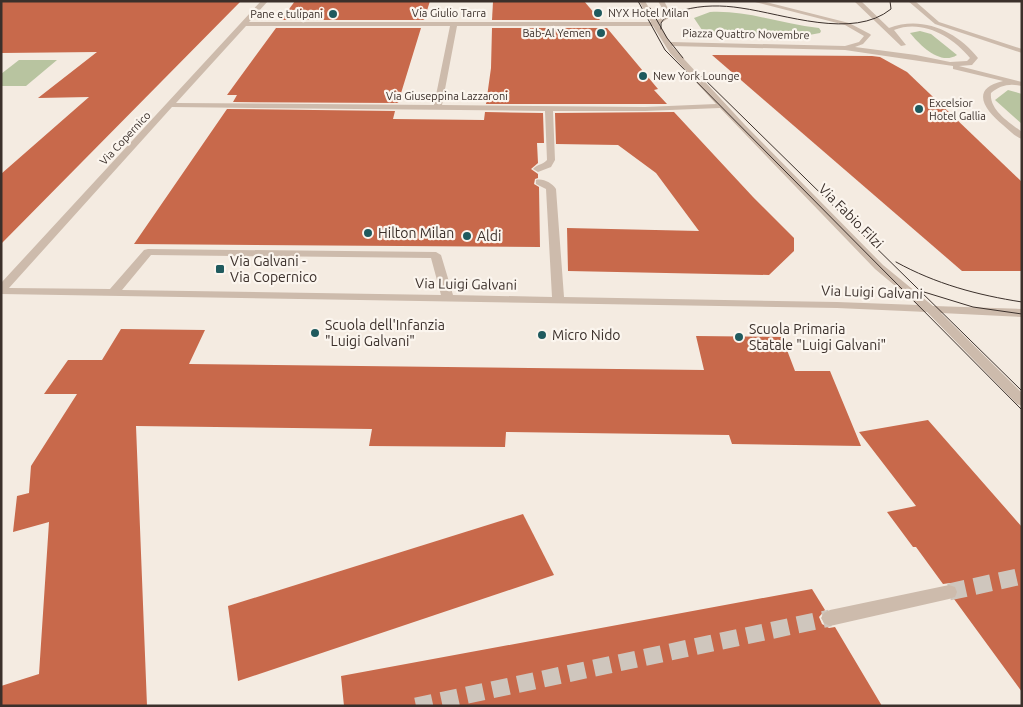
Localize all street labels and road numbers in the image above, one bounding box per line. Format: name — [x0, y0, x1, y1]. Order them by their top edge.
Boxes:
street label: Via Giulio Tarra — [412, 7, 486, 19]
street label: Piazza Quattro Novembre — [682, 27, 810, 41]
street label: Via Giuseppina Lazzaroni — [386, 90, 508, 102]
street label: Via Copernico — [97, 109, 153, 167]
street label: Via Fabio Filzi — [815, 180, 887, 252]
street label: Via Luigi Galvani — [415, 275, 517, 293]
street label: Via Luigi Galvani — [821, 282, 923, 302]

